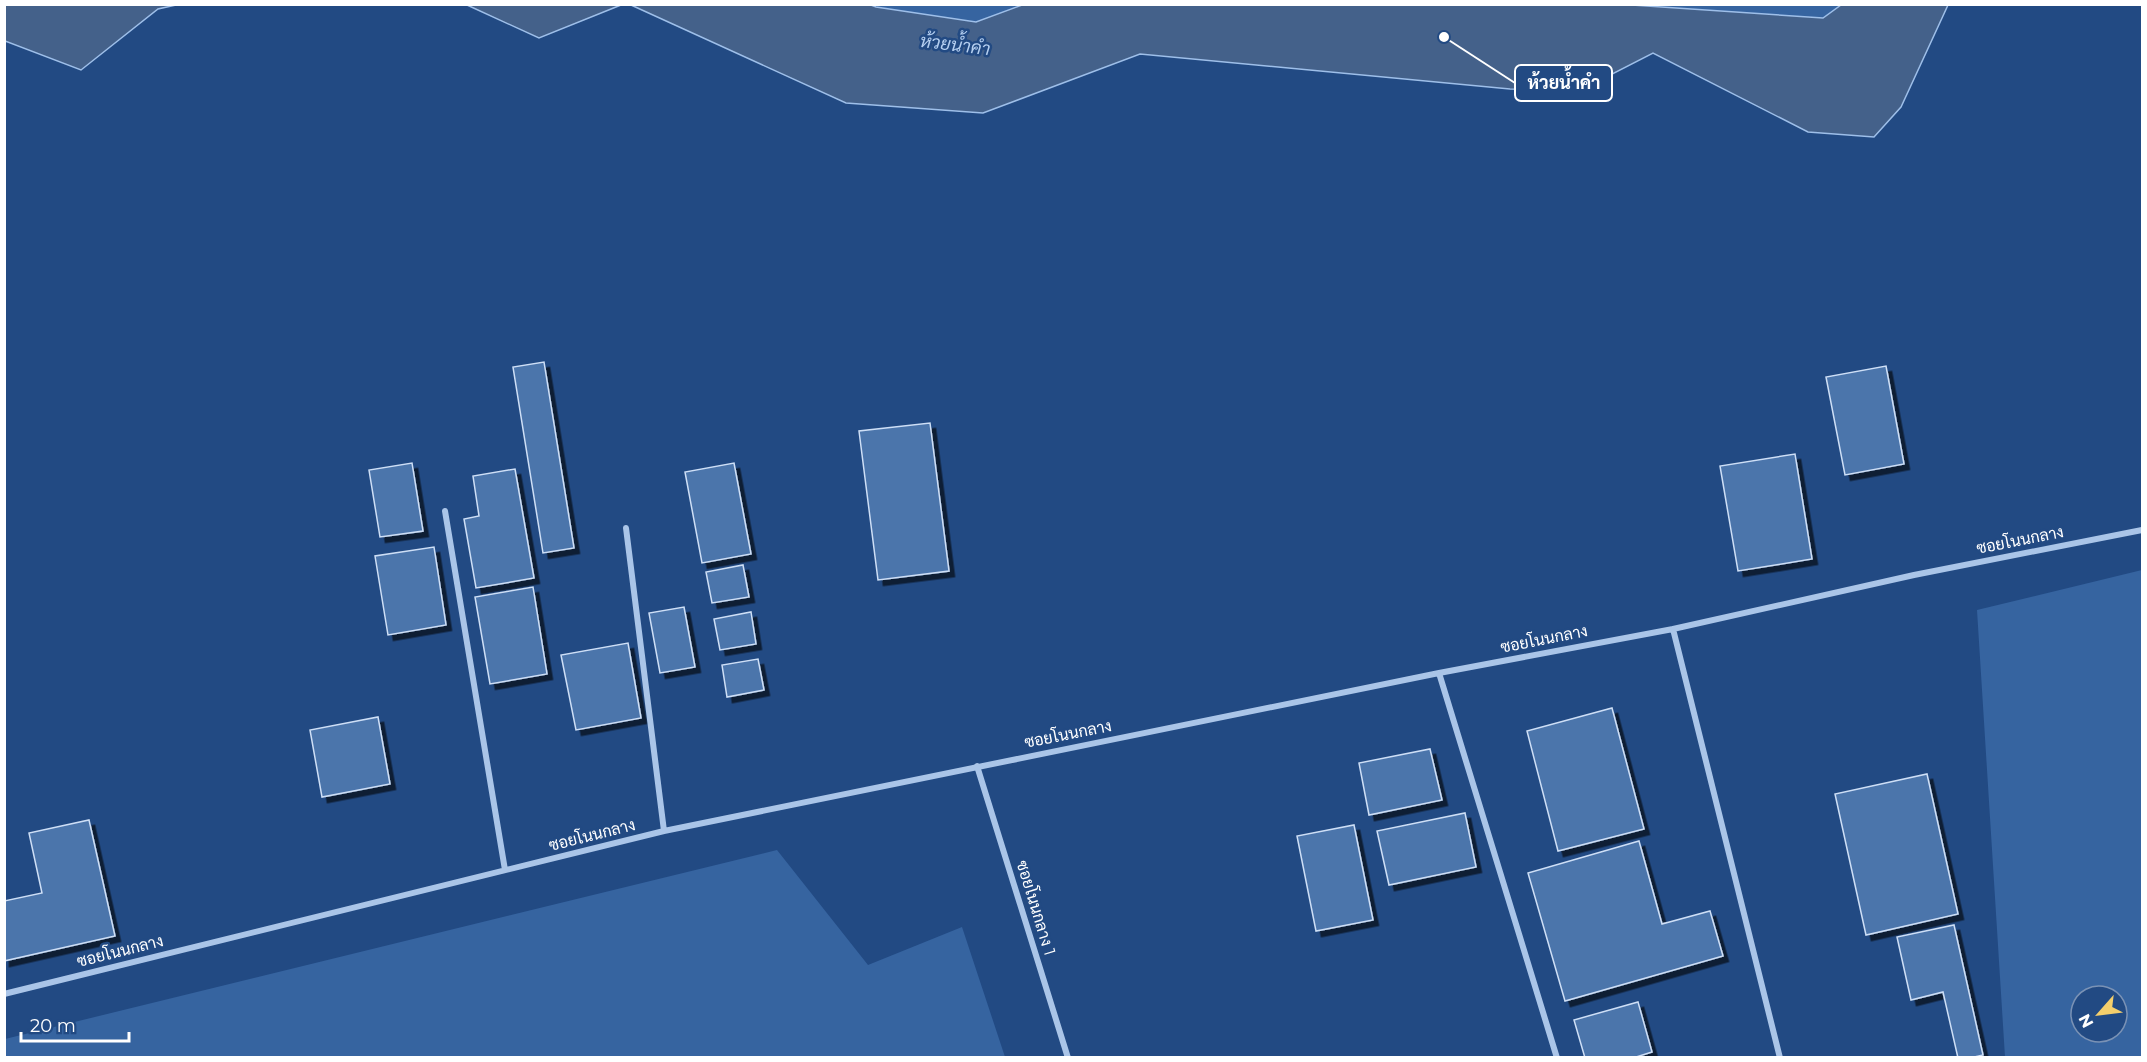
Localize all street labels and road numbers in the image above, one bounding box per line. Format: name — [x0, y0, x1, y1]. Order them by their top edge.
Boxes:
street label: ซอยโนนกลาง — [1974, 520, 2065, 558]
street label: ซอยโนนกลาง — [1498, 619, 1589, 657]
street label: ซอยโนนกลาง — [1022, 714, 1113, 752]
street label: ซอยโนนกลาง — [546, 813, 637, 855]
street label: ซอยโนนกลาง 1 — [1013, 858, 1061, 958]
street label: ซอยโนนกลาง — [74, 929, 165, 971]

